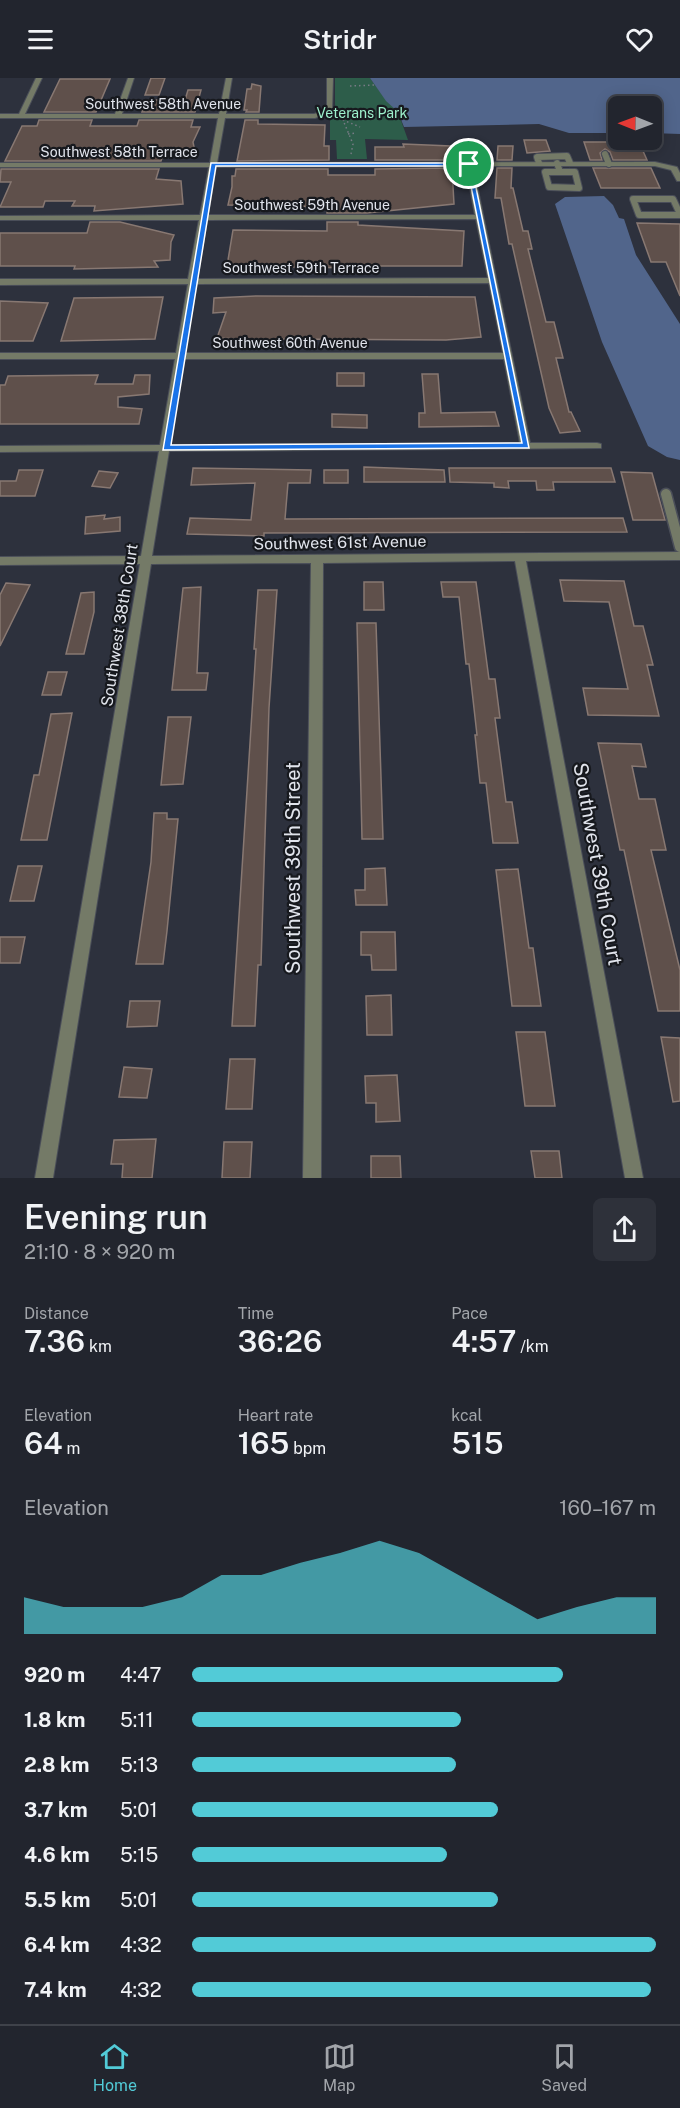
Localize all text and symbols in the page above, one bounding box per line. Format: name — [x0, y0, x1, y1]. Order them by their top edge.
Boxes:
icon: menu — [24, 23, 57, 56]
text: Stridr — [303, 23, 377, 55]
icon: heart — [623, 23, 656, 56]
street label: Southwest 58th Avenue — [85, 96, 241, 112]
north arrow — [608, 96, 662, 150]
map controls — [608, 96, 662, 150]
park label: Veterans Park — [317, 105, 408, 121]
pin — [443, 138, 494, 189]
street label: Southwest 58th Terrace — [40, 144, 198, 160]
icon: arrive — [452, 147, 485, 180]
street label: Southwest 59th Avenue — [234, 197, 390, 213]
street label: Southwest 59th Terrace — [223, 260, 380, 276]
street label: Southwest 60th Avenue — [212, 335, 368, 351]
street label: Southwest 61st Avenue — [253, 531, 427, 554]
street label: Southwest 38th Court — [97, 542, 142, 708]
street label: Southwest 39th Court — [568, 761, 628, 967]
street label: Southwest 39th Street — [281, 762, 305, 974]
text: Evening run — [24, 1198, 207, 1236]
button: share — [593, 1198, 656, 1261]
text: 21:10 · 8 × 920 m — [24, 1240, 175, 1264]
text: Distance — [24, 1304, 89, 1323]
text: Time — [238, 1304, 274, 1323]
text: Pace — [451, 1304, 488, 1323]
text: 7.36 — [24, 1323, 85, 1359]
text: 36:26 — [238, 1323, 322, 1359]
text: 4:57 — [451, 1323, 516, 1359]
text: km — [85, 1337, 112, 1356]
text: /km — [516, 1337, 549, 1356]
text: Elevation — [24, 1406, 92, 1425]
text: Heart rate — [238, 1406, 313, 1425]
text: kcal — [451, 1406, 482, 1425]
text: 64 — [24, 1425, 63, 1461]
text: 165 — [238, 1425, 289, 1461]
text: 515 — [451, 1425, 503, 1461]
text: m — [63, 1439, 80, 1458]
text: bpm — [289, 1439, 326, 1458]
text: Elevation — [24, 1496, 109, 1520]
text: 160–167 m — [559, 1496, 656, 1520]
text: 920 m — [24, 1663, 85, 1687]
text: 4:47 — [120, 1663, 162, 1687]
text: 1.8 km — [24, 1708, 85, 1732]
text: 5:11 — [120, 1708, 154, 1732]
text: 2.8 km — [24, 1753, 90, 1777]
text: 5:13 — [120, 1753, 158, 1777]
text: 3.7 km — [24, 1798, 88, 1822]
text: 5:01 — [120, 1798, 158, 1822]
text: 4.6 km — [24, 1843, 90, 1867]
text: 5:15 — [120, 1843, 158, 1867]
text: 5.5 km — [24, 1888, 90, 1912]
text: 5:01 — [120, 1888, 158, 1912]
text: 6.4 km — [24, 1933, 90, 1957]
text: 4:32 — [120, 1933, 162, 1957]
text: 7.4 km — [24, 1978, 87, 2002]
text: 4:32 — [120, 1978, 162, 2002]
tab: Home — [93, 2040, 137, 2095]
tab: Map — [323, 2040, 356, 2095]
tab: Saved — [541, 2040, 587, 2095]

